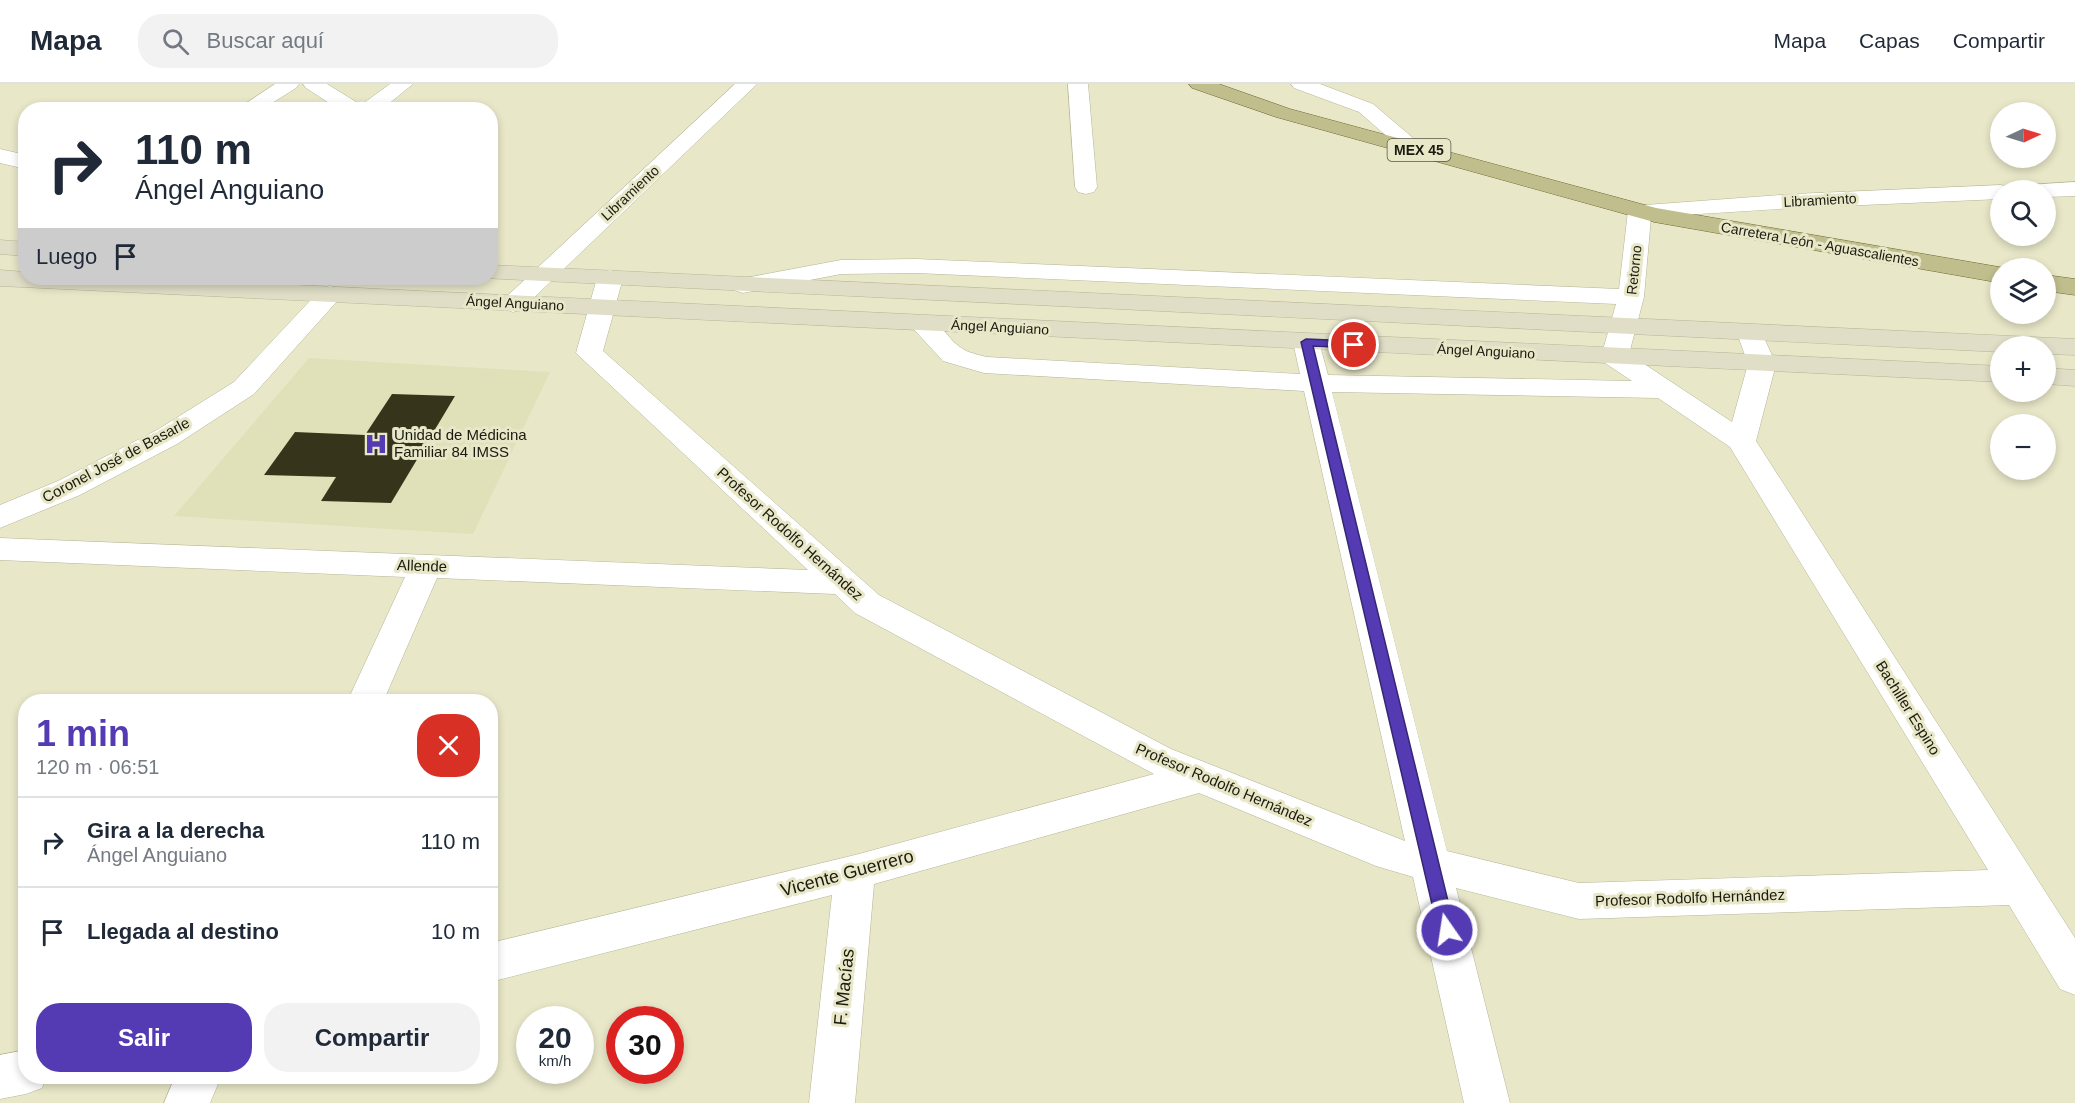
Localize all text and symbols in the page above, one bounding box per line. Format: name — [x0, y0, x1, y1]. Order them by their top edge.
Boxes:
search box — [138, 14, 558, 68]
text: Mapa — [30, 25, 102, 56]
icon: search — [159, 25, 192, 58]
text: Buscar aquí — [207, 28, 324, 53]
text: Mapa — [1774, 29, 1826, 52]
text: Capas — [1859, 29, 1920, 52]
text: Compartir — [1953, 29, 2045, 52]
north arrow — [1990, 102, 2056, 168]
map controls — [1990, 102, 2056, 480]
icon: right — [36, 126, 114, 204]
text: 110 m — [135, 126, 252, 173]
road number: MEX 45 — [1388, 139, 1450, 161]
street label: Libramiento — [598, 162, 662, 224]
text: Ángel Anguiano — [135, 175, 324, 205]
button: search — [1990, 180, 2056, 246]
street label: Libramiento — [1783, 190, 1857, 210]
street label: Carretera León - Aguascalientes — [1720, 219, 1920, 269]
icon: arrive — [109, 240, 142, 273]
text: Luego — [36, 244, 97, 269]
street label: Retorno — [1623, 244, 1645, 296]
button: layers — [1990, 258, 2056, 324]
street label: Ángel Anguiano — [466, 292, 565, 314]
street label: Ángel Anguiano — [951, 316, 1050, 338]
pin — [1328, 319, 1379, 370]
icon: arrive — [1337, 328, 1370, 361]
button: + — [1990, 336, 2056, 402]
street label: Ángel Anguiano — [1437, 340, 1536, 362]
street label: Coronel José de Basarle — [39, 413, 192, 506]
button: − — [1990, 414, 2056, 480]
place label: Unidad de Médicina Familiar 84 IMSS — [394, 426, 527, 460]
hospital icon: Unidad de Médicina Familiar 84 IMSS — [363, 431, 389, 457]
street label: Profesor Rodolfo Hernández — [714, 464, 867, 604]
street label: Allende — [397, 556, 447, 575]
street label: Bachiller Espino — [1873, 658, 1944, 758]
text: 1 min — [36, 713, 130, 754]
button: close — [417, 714, 480, 777]
street label: Profesor Rodolfo Hernández — [1133, 740, 1315, 830]
text: 120 m · 06:51 — [36, 756, 159, 778]
text: Gira a la derecha — [87, 818, 264, 843]
icon: right — [36, 826, 69, 859]
text: 110 m — [420, 829, 480, 854]
text: Ángel Anguiano — [87, 844, 227, 866]
street label: Vicente Guerrero — [778, 846, 916, 900]
street label: Profesor Rodolfo Hernández — [1595, 886, 1785, 909]
position arrow — [1415, 898, 1479, 962]
icon: arrive — [36, 916, 69, 949]
text: Llegada al destino — [87, 919, 279, 944]
text: 10 m — [431, 919, 480, 944]
street label: F. Macías — [830, 948, 858, 1026]
button: Salir — [36, 1003, 252, 1072]
button: Compartir — [264, 1003, 480, 1072]
speed limit sign: 30 — [606, 1006, 684, 1084]
text: 20 — [538, 1021, 572, 1054]
text: km/h — [539, 1052, 571, 1069]

